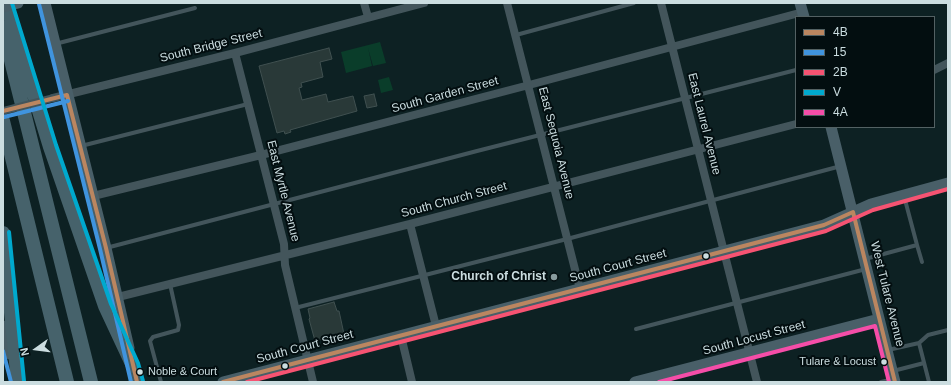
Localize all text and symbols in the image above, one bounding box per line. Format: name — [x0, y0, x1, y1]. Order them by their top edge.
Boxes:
legend — [795, 16, 935, 128]
text: 4B — [833, 25, 848, 39]
street label: South Bridge Street — [158, 26, 264, 66]
text: 15 — [833, 45, 846, 59]
text: 2B — [833, 65, 848, 79]
street label: East Laurel Avenue — [684, 72, 724, 176]
street label: South Garden Street — [390, 74, 500, 116]
street label: East Sequoia Avenue — [535, 85, 577, 201]
text: V — [833, 85, 841, 99]
text: 4A — [833, 105, 848, 119]
street label: East Myrtle Avenue — [263, 139, 303, 243]
street label: South Church Street — [400, 179, 508, 221]
street label: West Tulare Avenue — [867, 240, 907, 348]
street label: South Court Street — [568, 246, 668, 286]
unlabelled marker — [701, 251, 711, 261]
place label: Church of Christ — [451, 270, 546, 284]
marker: Church of Christ — [549, 272, 559, 282]
street label: South Locust Street — [701, 317, 807, 359]
street label: South Court Street — [255, 327, 355, 367]
north arrow — [16, 329, 56, 369]
text: N — [18, 347, 31, 357]
place label: Tulare & Locust — [799, 355, 876, 369]
marker: Tulare & Locust — [879, 357, 889, 367]
unlabelled marker — [280, 361, 290, 371]
place label: Noble & Court — [148, 365, 217, 379]
marker: Noble & Court — [135, 367, 145, 377]

